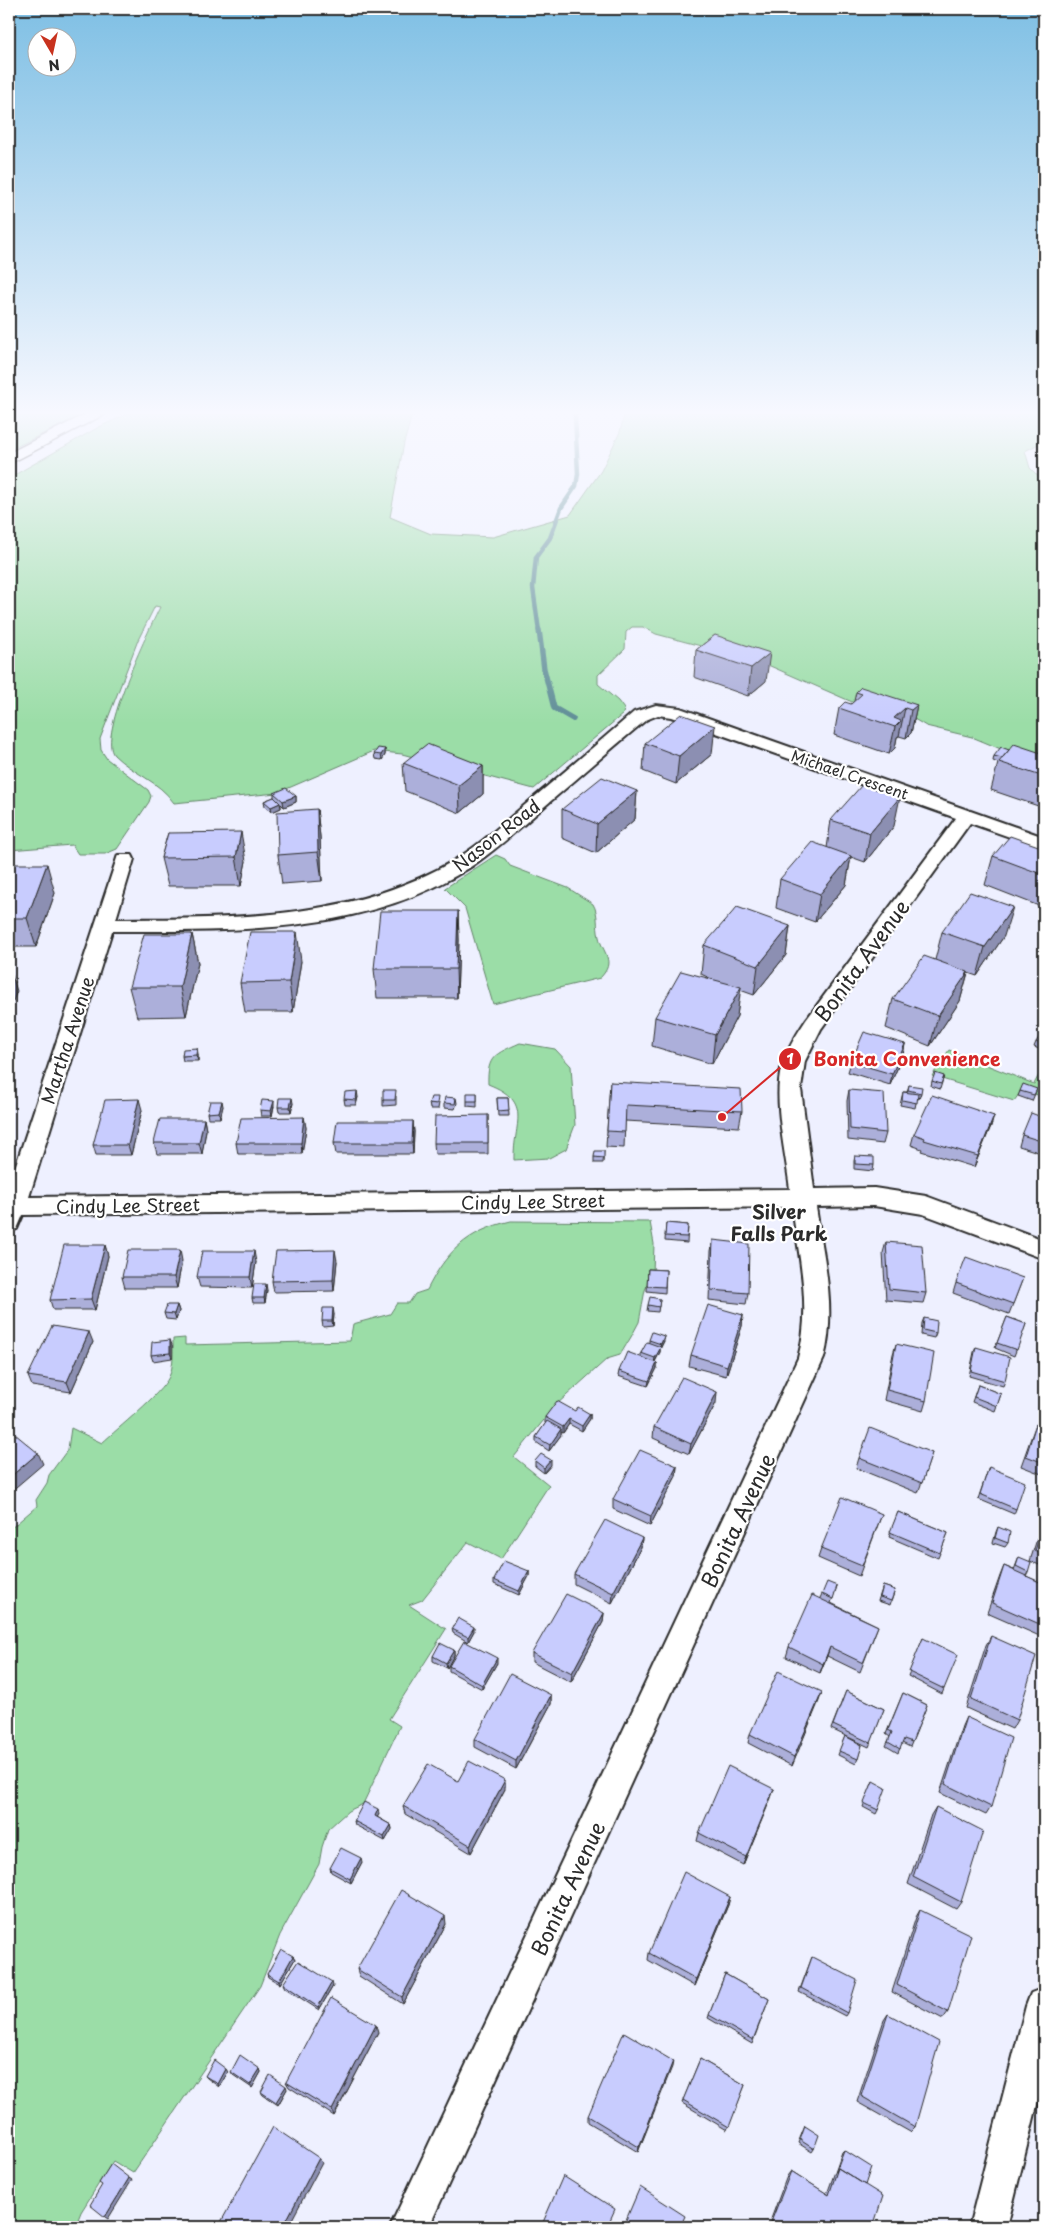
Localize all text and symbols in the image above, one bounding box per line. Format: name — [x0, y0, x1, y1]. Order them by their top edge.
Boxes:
north arrow — [28, 28, 78, 78]
text: N — [47, 54, 61, 77]
street label: Michael Crescent — [788, 743, 912, 805]
street label: Nason Road — [446, 792, 546, 878]
street label: Bonita Avenue — [806, 892, 916, 1028]
street label: Martha Avenue — [34, 973, 100, 1107]
callout: Bonita Convenience — [778, 1042, 1011, 1076]
text: Bonita Convenience — [814, 1044, 1000, 1072]
text: 1 — [786, 1046, 794, 1069]
street label: Cindy Lee Street — [461, 1186, 605, 1216]
street label: Cindy Lee Street — [56, 1190, 200, 1220]
district label: Silver Falls Park — [731, 1197, 828, 1247]
street label: Bonita Avenue — [692, 1448, 782, 1592]
street label: Bonita Avenue — [522, 1816, 612, 1960]

